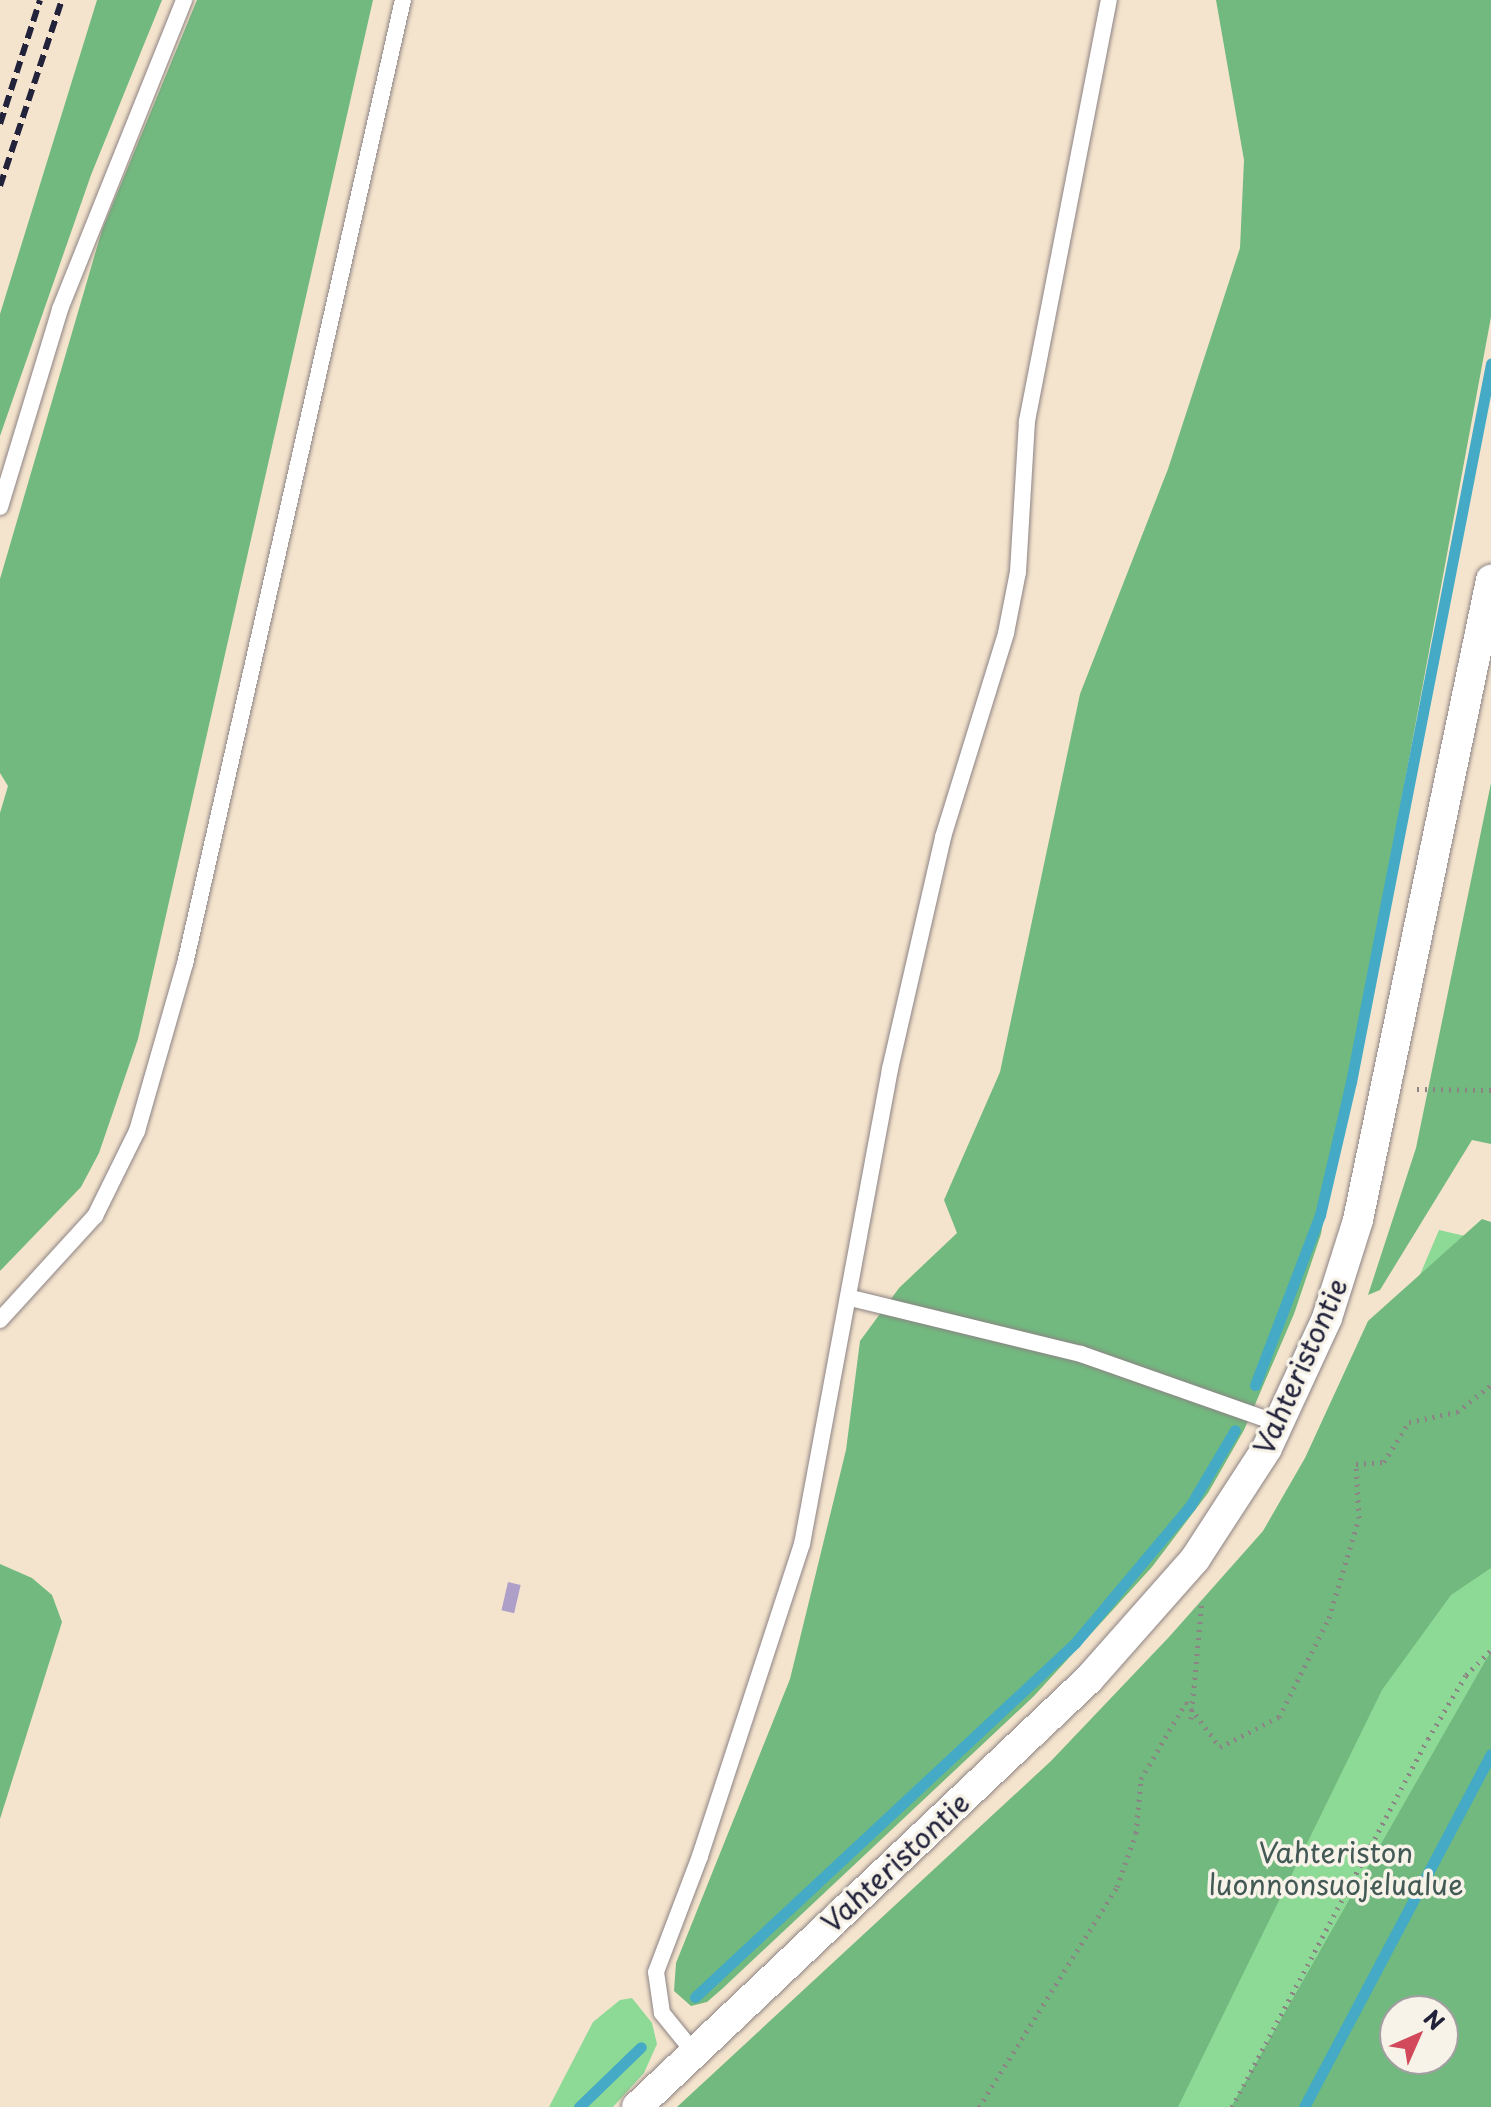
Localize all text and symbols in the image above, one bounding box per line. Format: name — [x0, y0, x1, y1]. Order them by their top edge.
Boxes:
street label: Vahteristontie — [1246, 1273, 1354, 1459]
street label: Vahteristontie — [814, 1785, 976, 1939]
park label: Vahteriston luonnonsuojelualue — [1209, 1835, 1463, 1901]
north arrow — [1379, 1995, 1459, 2075]
text: N — [1417, 2001, 1453, 2037]

